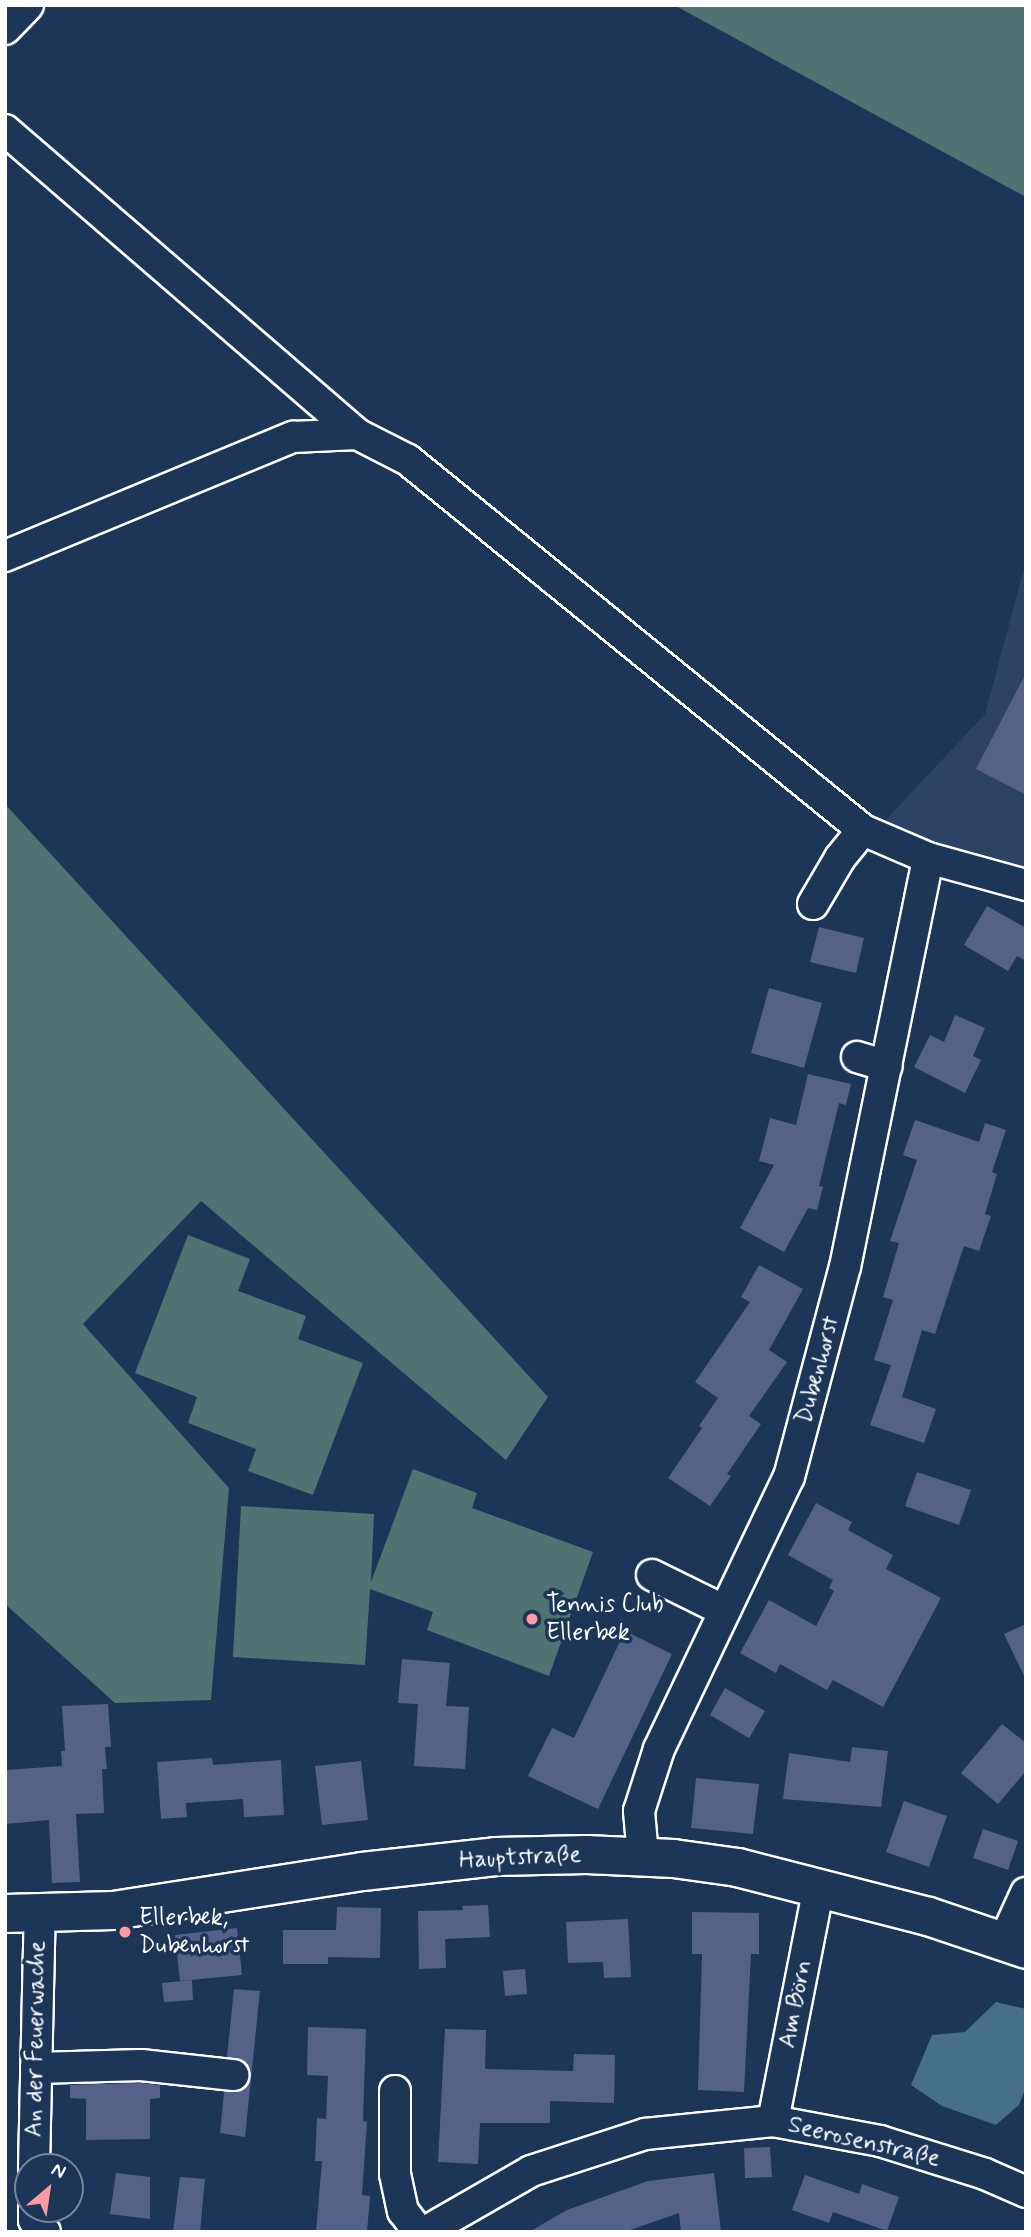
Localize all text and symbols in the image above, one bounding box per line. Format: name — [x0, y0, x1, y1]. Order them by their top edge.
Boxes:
street label: Dubenhorst — [790, 1313, 846, 1427]
place label: Tennis Club Ellerbek — [546, 1591, 669, 1647]
marker: Tennis Club Ellerbek — [524, 1611, 540, 1627]
street label: Hauptstraße — [458, 1840, 582, 1876]
place label: Ellerbek, Dubenhorst — [139, 1904, 249, 1960]
marker: Ellerbek, Dubenhorst — [117, 1924, 133, 1940]
street label: An der Feuerwache — [20, 1943, 52, 2135]
street label: Am Börn — [773, 1957, 819, 2051]
street label: Seerosenstraße — [785, 2111, 943, 2173]
north arrow — [14, 2153, 84, 2223]
text: N — [47, 2157, 70, 2185]

